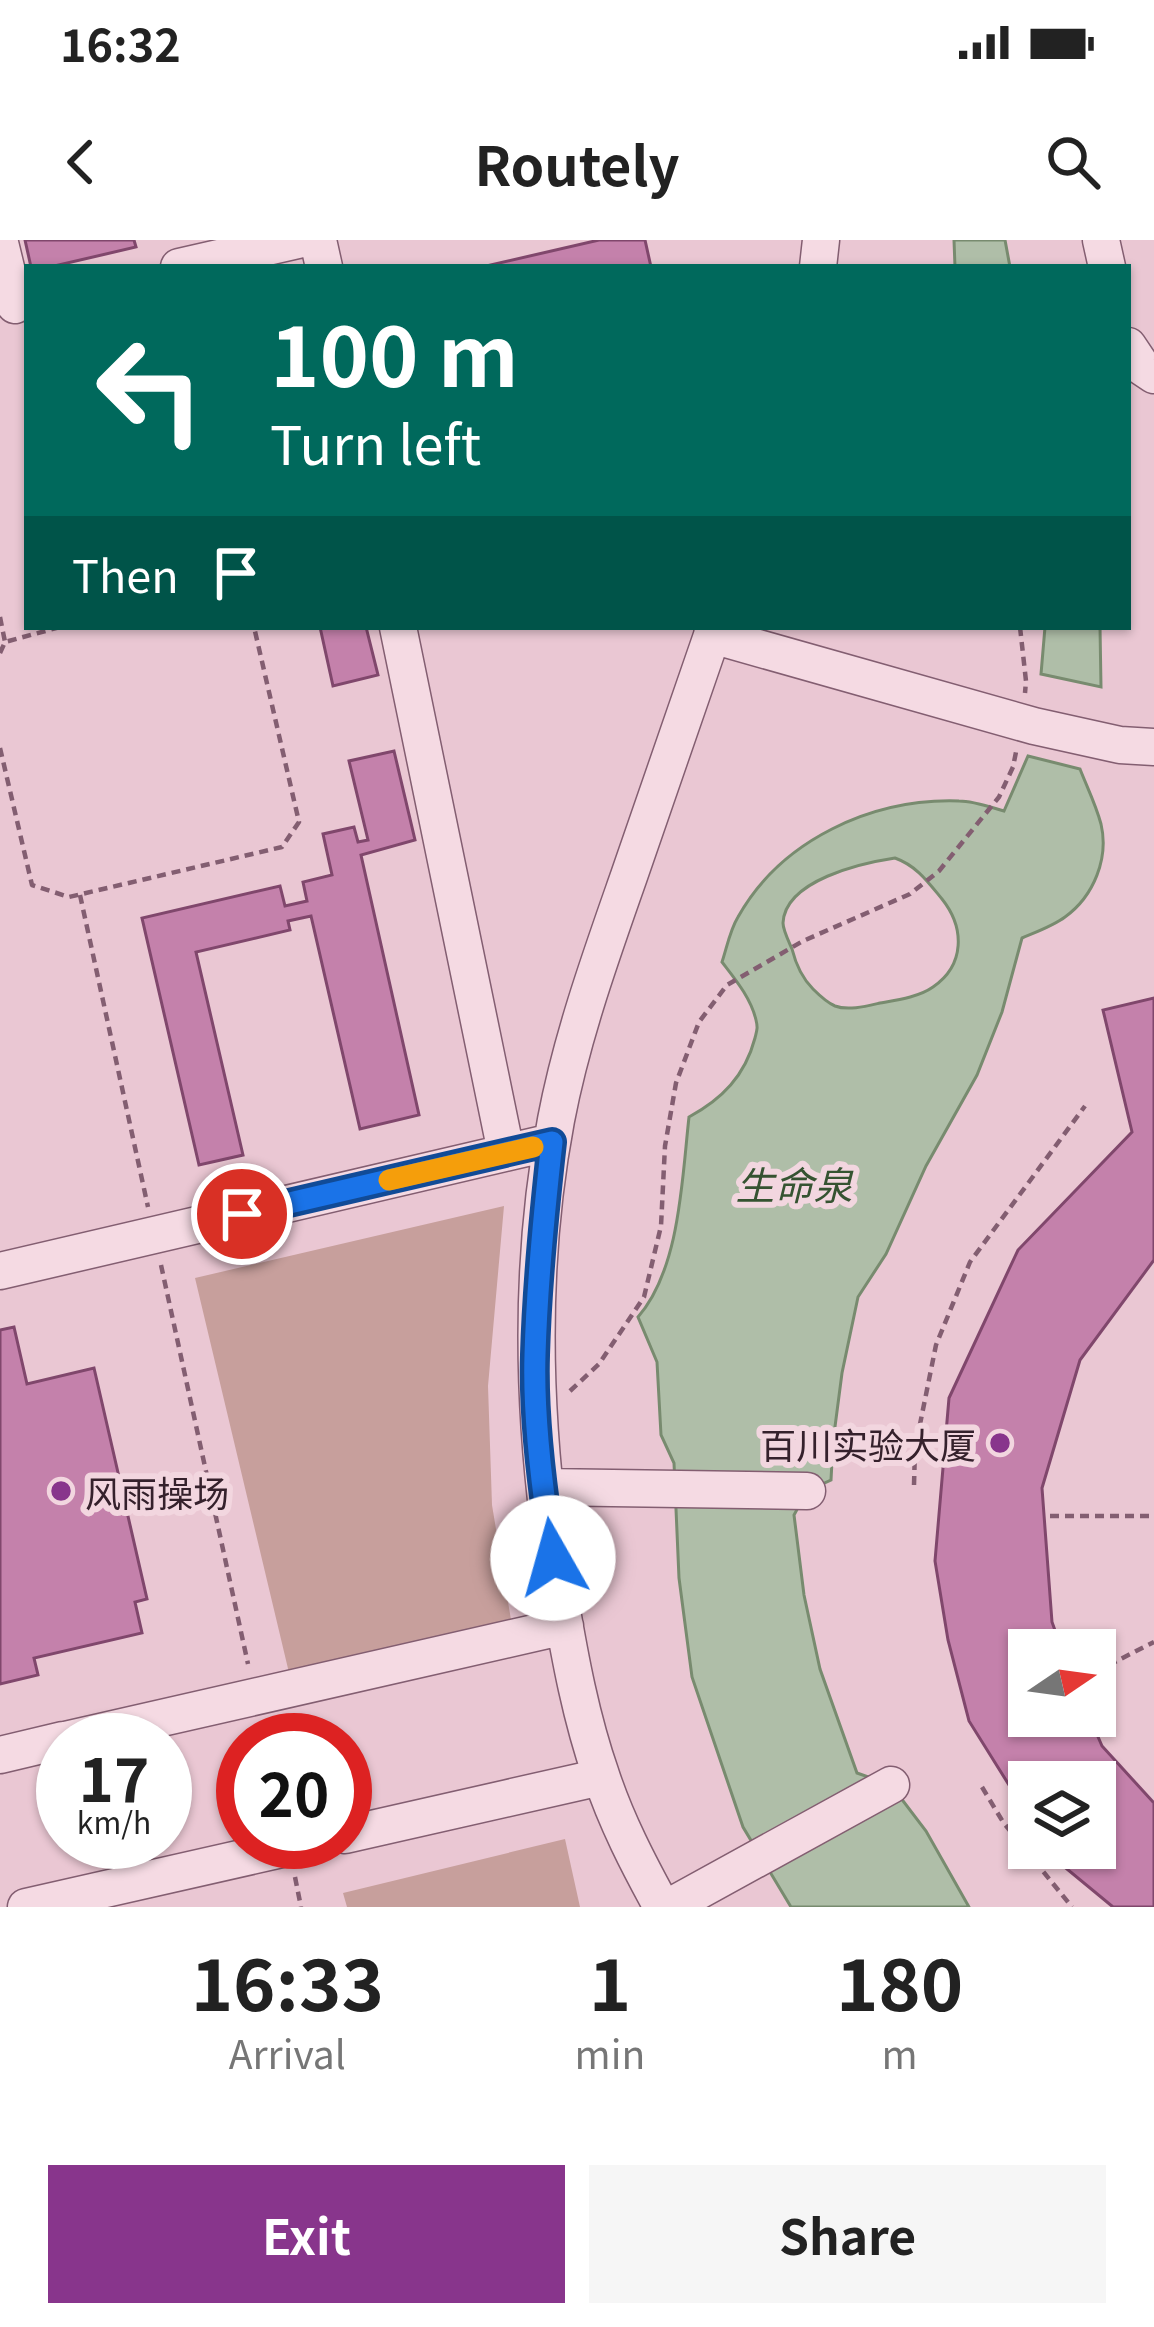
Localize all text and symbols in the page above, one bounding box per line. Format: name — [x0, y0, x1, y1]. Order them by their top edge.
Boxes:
text: 16:32 — [60, 10, 181, 75]
text: Routely — [475, 123, 679, 202]
icon: back — [48, 129, 114, 195]
icon: search — [1040, 129, 1106, 195]
text: 100 m — [270, 290, 519, 411]
icon: left — [72, 312, 228, 468]
text: Turn left — [270, 402, 481, 481]
icon: arrive — [203, 540, 269, 606]
text: Then — [72, 541, 179, 606]
water label: 生命泉 — [735, 1155, 854, 1211]
pin — [191, 1163, 293, 1265]
icon: arrive — [209, 1181, 275, 1247]
place label: 百川实验大厦 — [760, 1417, 976, 1469]
marker: 百川实验大厦 — [987, 1430, 1013, 1456]
place label: 风雨操场 — [85, 1465, 229, 1517]
marker: 风雨操场 — [48, 1478, 74, 1504]
position arrow — [490, 1495, 616, 1621]
north arrow — [1008, 1629, 1116, 1737]
map controls — [1008, 1629, 1116, 1869]
speed limit sign: 20 — [216, 1713, 372, 1869]
text: 17 — [79, 1732, 149, 1819]
button: layers — [1008, 1761, 1116, 1869]
text: km/h — [77, 1799, 151, 1843]
text: 16:33 — [191, 1927, 384, 2032]
text: 1 — [589, 1927, 631, 2032]
text: 180 — [836, 1927, 963, 2032]
text: Arrival — [229, 2024, 346, 2080]
text: min — [575, 2024, 645, 2080]
text: m — [882, 2024, 918, 2080]
button: Exit — [48, 2165, 565, 2303]
button: Share — [589, 2165, 1106, 2303]

